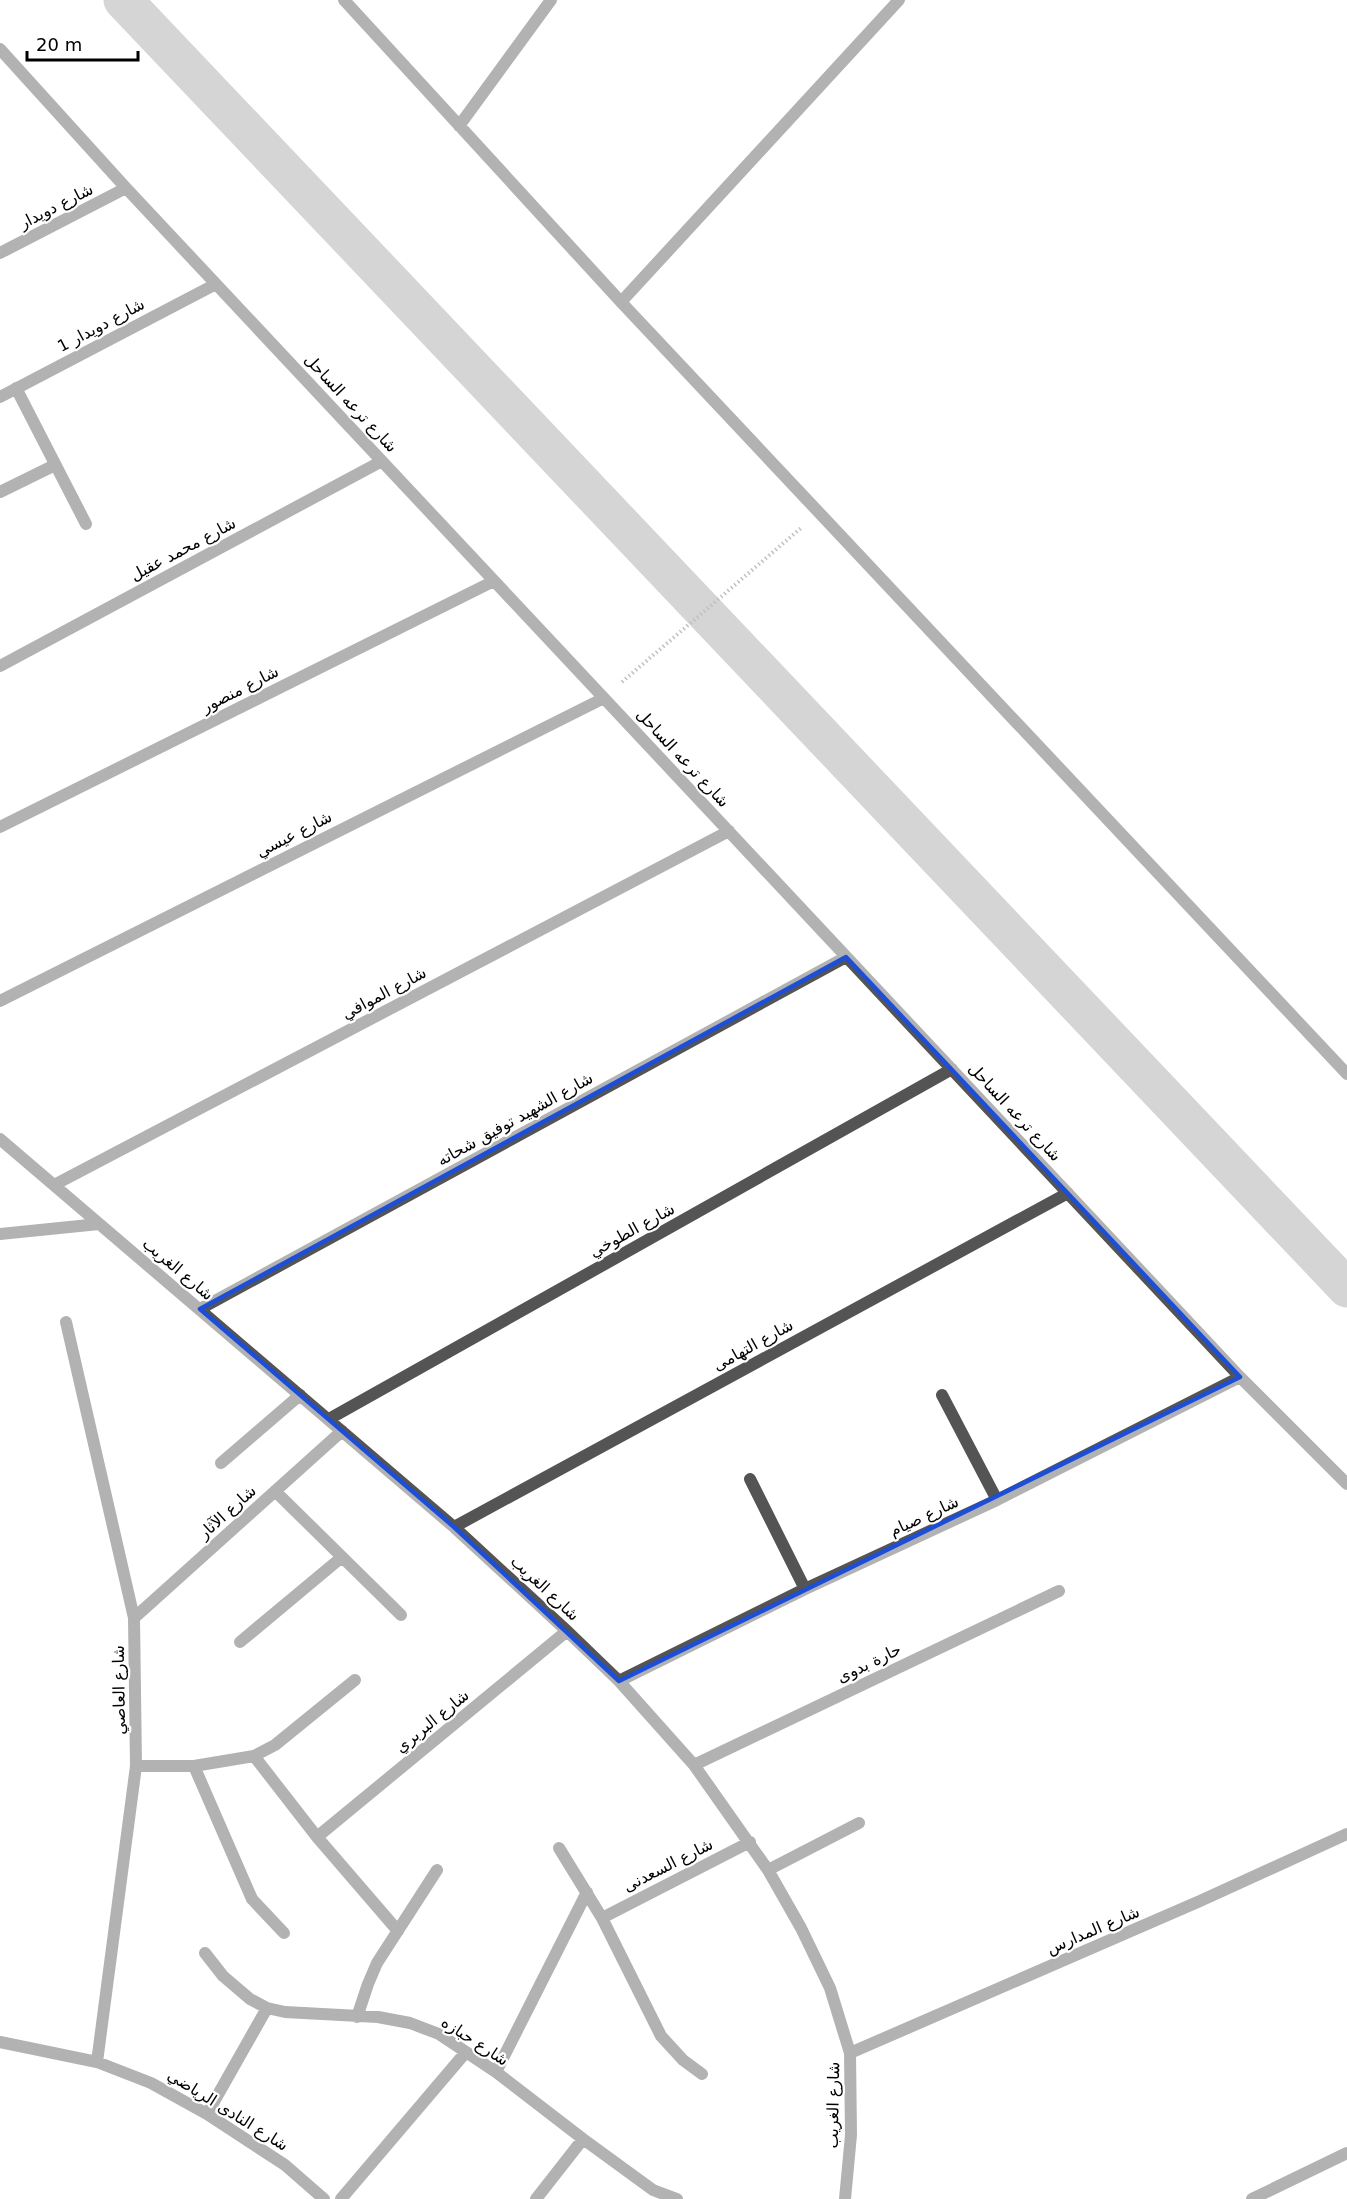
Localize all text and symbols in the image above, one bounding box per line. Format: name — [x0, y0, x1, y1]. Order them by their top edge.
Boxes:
scale bar — [27, 24, 138, 62]
text: 20 m — [36, 34, 82, 55]
street label: شارع دويدار — [15, 179, 97, 234]
street label: شارع دويدار 1 — [54, 294, 148, 357]
street label: شارع ترعه الساحل — [300, 350, 401, 457]
street label: شارع محمد عقيل — [127, 513, 240, 586]
street label: شارع منصور — [197, 661, 282, 718]
street label: شارع ترعه الساحل — [632, 705, 733, 812]
street label: شارع عيسي — [253, 807, 336, 862]
street label: شارع الموافي — [339, 963, 430, 1024]
street label: شارع ترعه الساحل — [964, 1059, 1065, 1166]
street label: شارع الشهيد توفيق شحاته — [434, 1068, 597, 1171]
street label: شارع الطوخي — [586, 1199, 678, 1262]
street label: شارع الغريب — [138, 1234, 217, 1305]
street label: شارع التهامى — [709, 1315, 797, 1376]
street label: شارع الآثار — [193, 1481, 261, 1544]
street label: شارع صيام — [887, 1492, 962, 1541]
street label: شارع الغريب — [506, 1551, 583, 1625]
street label: حارة بدوى — [834, 1639, 905, 1688]
street label: شارع العاصي — [109, 1645, 130, 1735]
street label: شارع البربري — [391, 1685, 473, 1757]
street label: شارع السعدنى — [620, 1834, 716, 1897]
street label: شارع المدارس — [1044, 1902, 1143, 1959]
street label: شارع حبازه — [437, 2012, 512, 2071]
street label: شارع الغريب — [823, 2062, 844, 2149]
street label: شارع النادى الرياضي — [164, 2065, 292, 2156]

